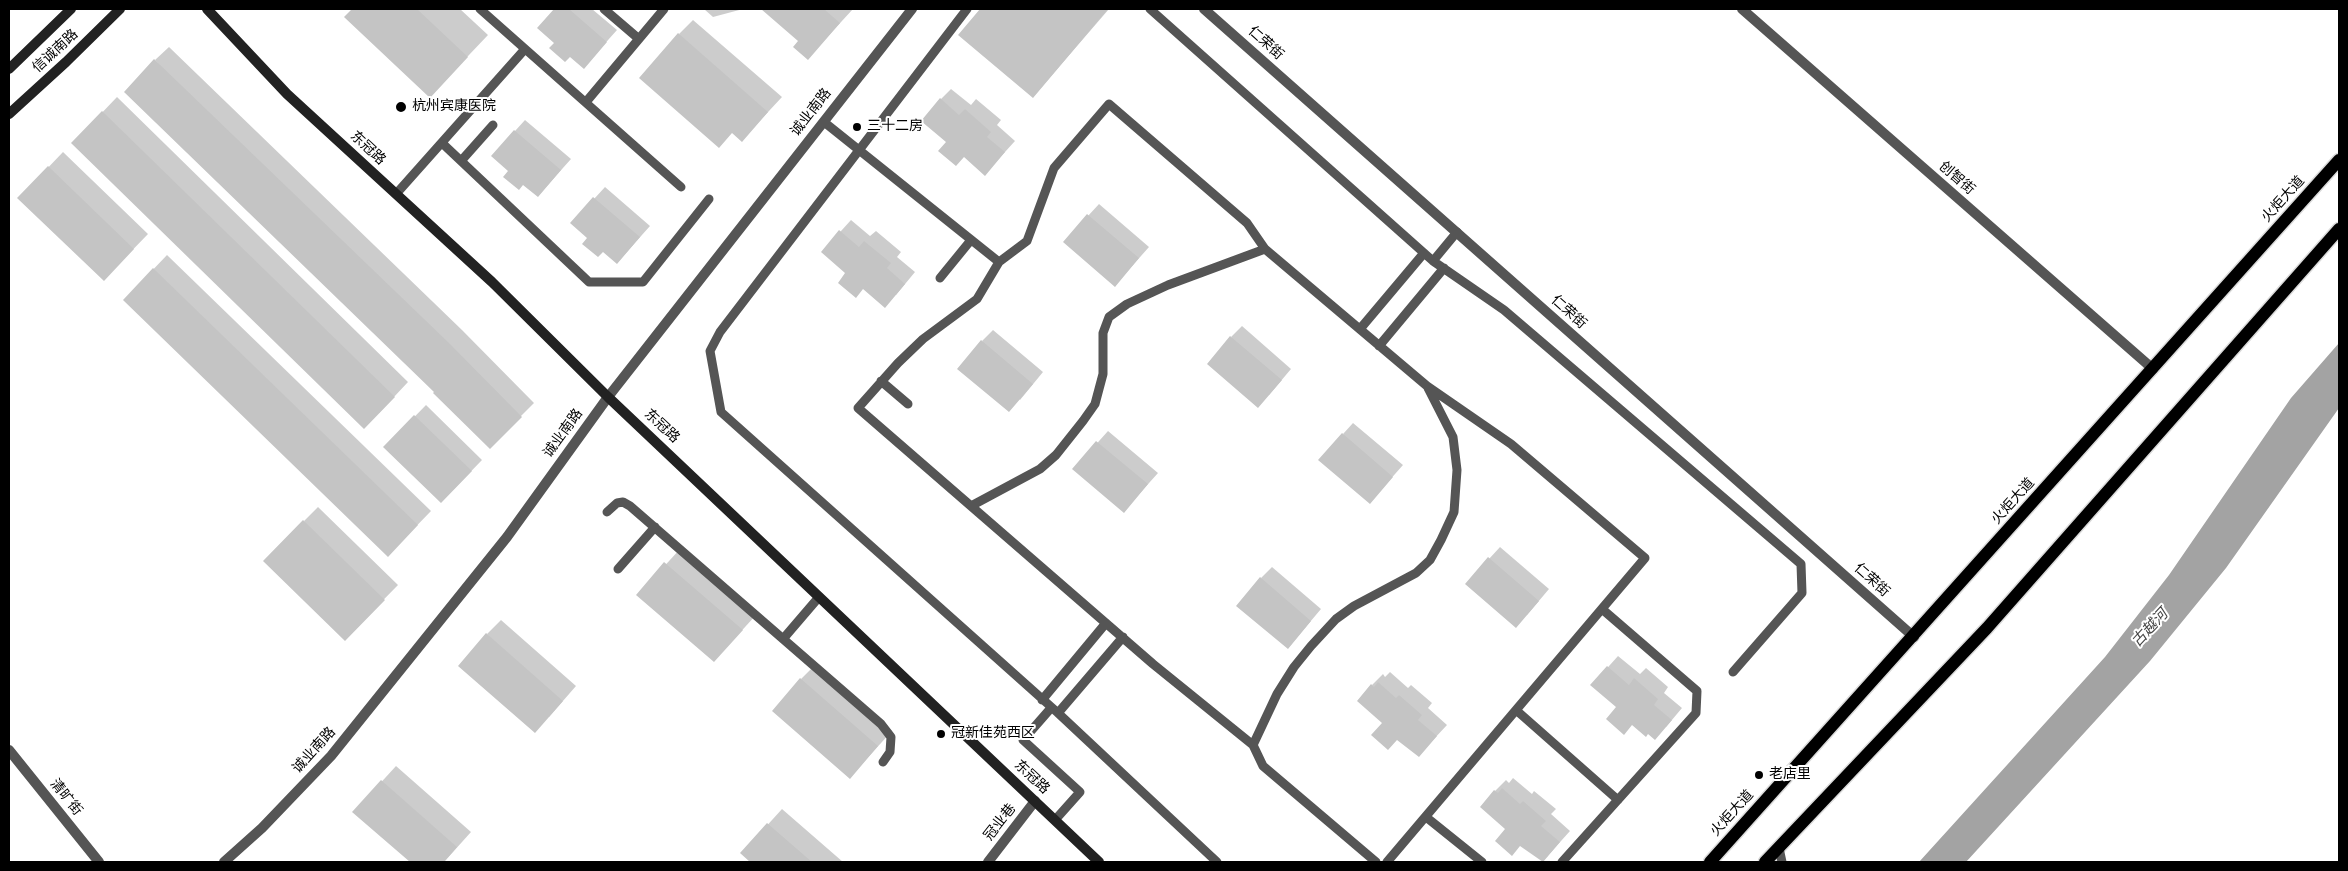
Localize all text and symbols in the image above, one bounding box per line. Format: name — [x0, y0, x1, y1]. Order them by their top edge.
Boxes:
street label: 仁荣街 — [1244, 24, 1286, 64]
street label: 信诚南路 — [30, 27, 82, 77]
street label: 诚业南路 — [788, 86, 836, 140]
place label: 杭州宾康医院 — [412, 99, 496, 115]
marker: 杭州宾康医院 — [394, 100, 408, 114]
place label: 三十二房 — [867, 119, 923, 135]
marker: 三十二房 — [851, 121, 863, 133]
street label: 东冠路 — [346, 129, 388, 169]
street label: 创智街 — [1935, 159, 1977, 199]
street label: 火炬大道 — [2259, 174, 2309, 226]
street label: 仁荣街 — [1547, 293, 1589, 333]
street label: 诚业南路 — [541, 406, 587, 462]
street label: 东冠路 — [640, 407, 682, 447]
street label: 火炬大道 — [1989, 476, 2039, 528]
street label: 仁荣街 — [1850, 561, 1892, 601]
water label: 古越河 — [2129, 606, 2173, 652]
street label: 诚业南路 — [290, 725, 340, 777]
place label: 冠新佳苑西区 — [951, 726, 1035, 742]
marker: 冠新佳苑西区 — [935, 728, 947, 740]
street label: 东冠路 — [1010, 758, 1052, 798]
place label: 老店里 — [1769, 767, 1811, 783]
marker: 老店里 — [1753, 769, 1765, 781]
street label: 清旷街 — [45, 776, 85, 820]
street label: 火炬大道 — [1708, 788, 1758, 840]
street label: 冠业巷 — [981, 801, 1021, 845]

